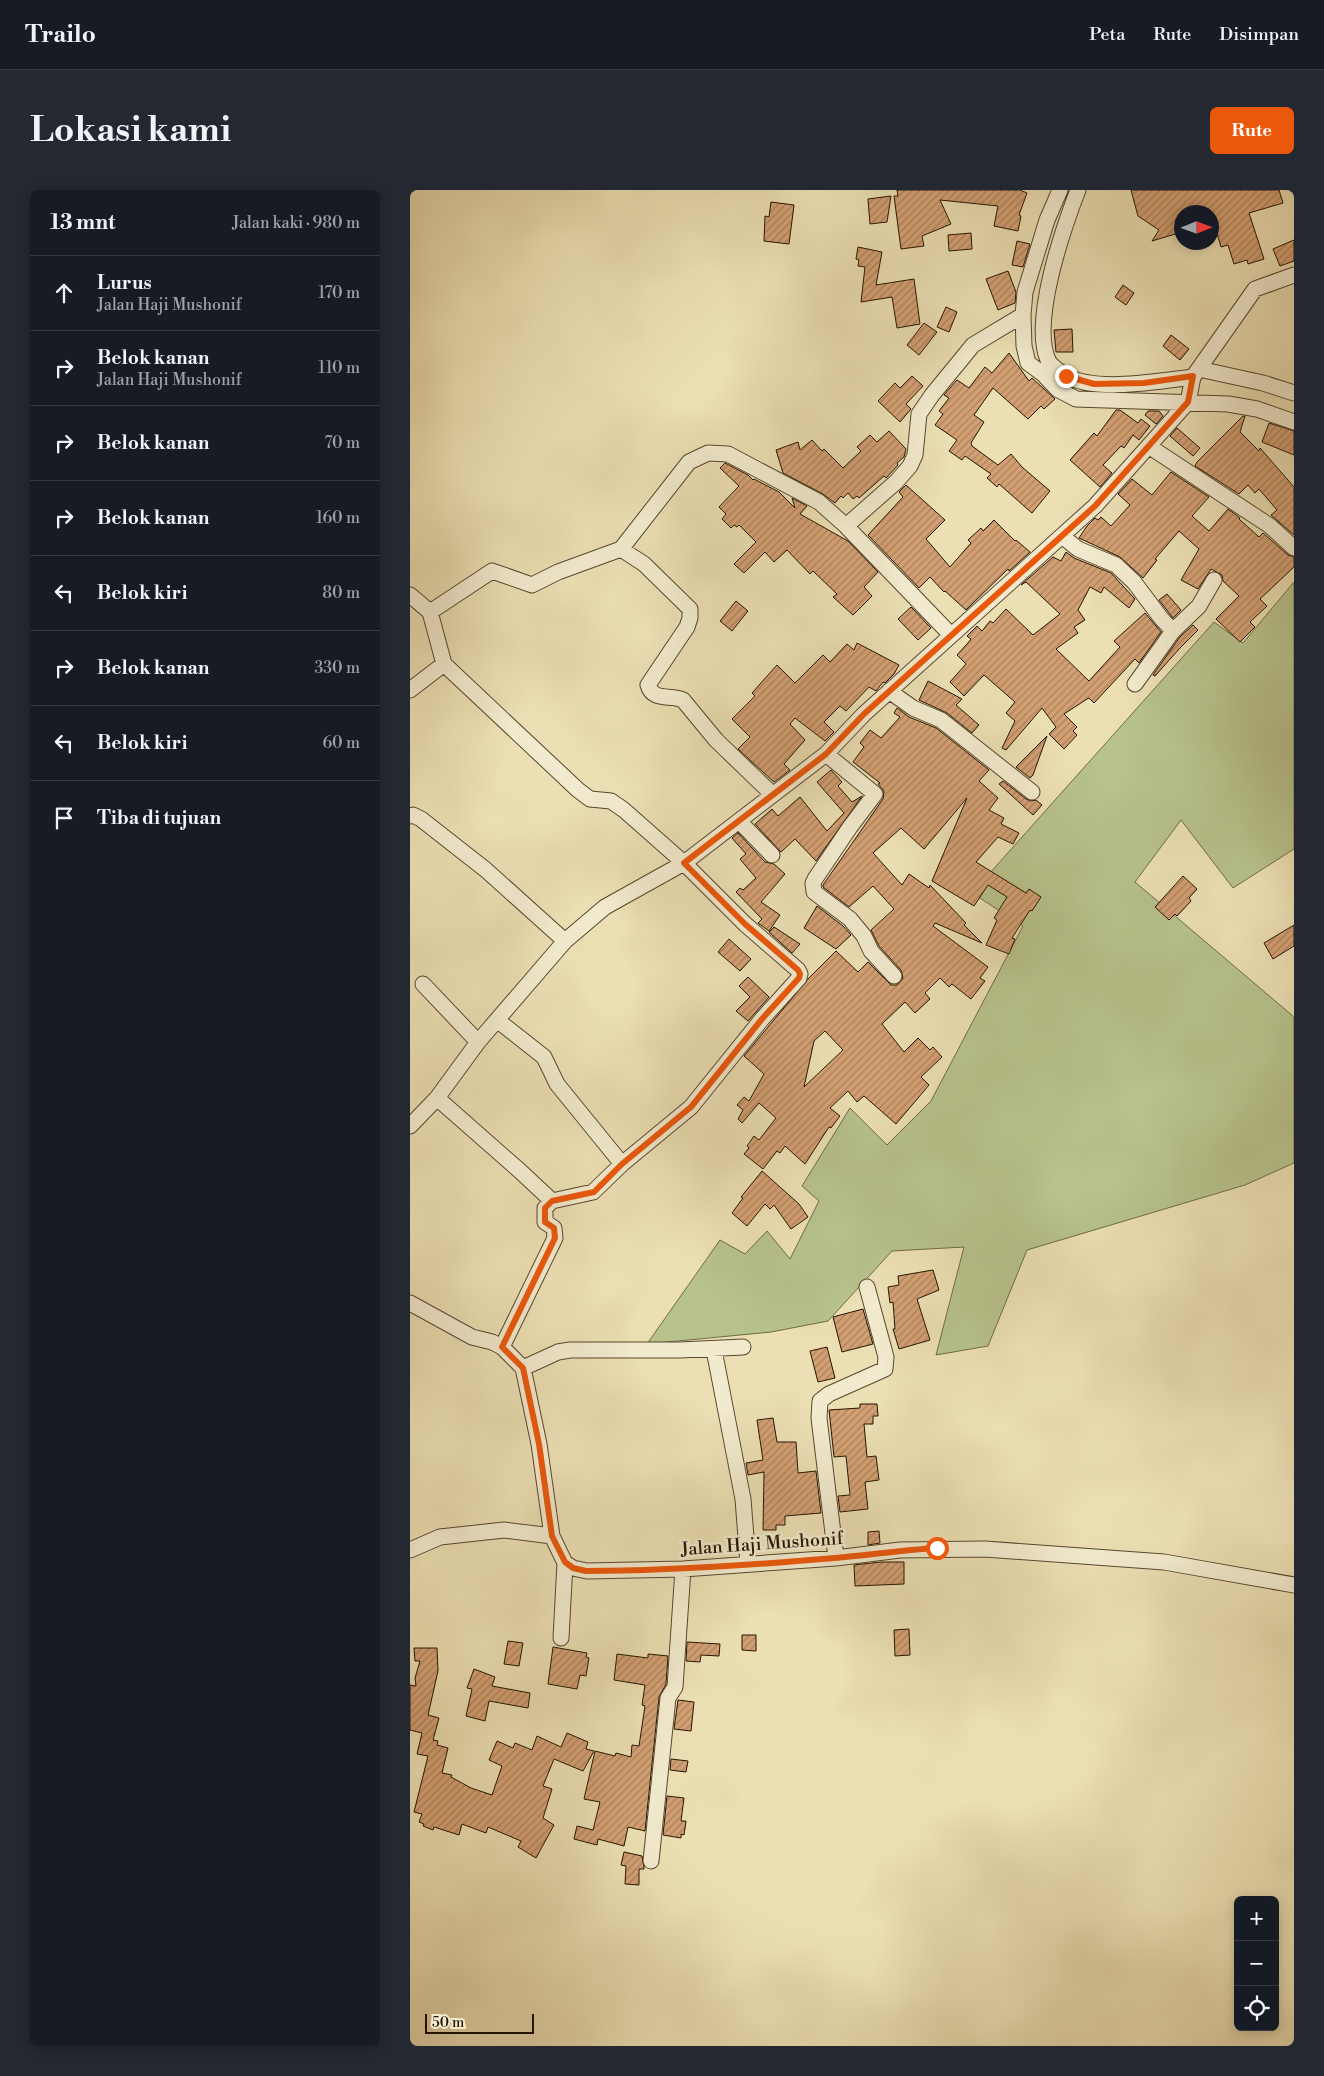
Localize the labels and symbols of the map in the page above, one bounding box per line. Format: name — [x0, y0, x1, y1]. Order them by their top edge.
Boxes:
north arrow — [1174, 205, 1219, 250]
route end — [1055, 365, 1078, 388]
street label: Jalan Haji Mushonif — [679, 1527, 845, 1561]
route start — [926, 1537, 949, 1560]
scale bar — [425, 2011, 534, 2034]

